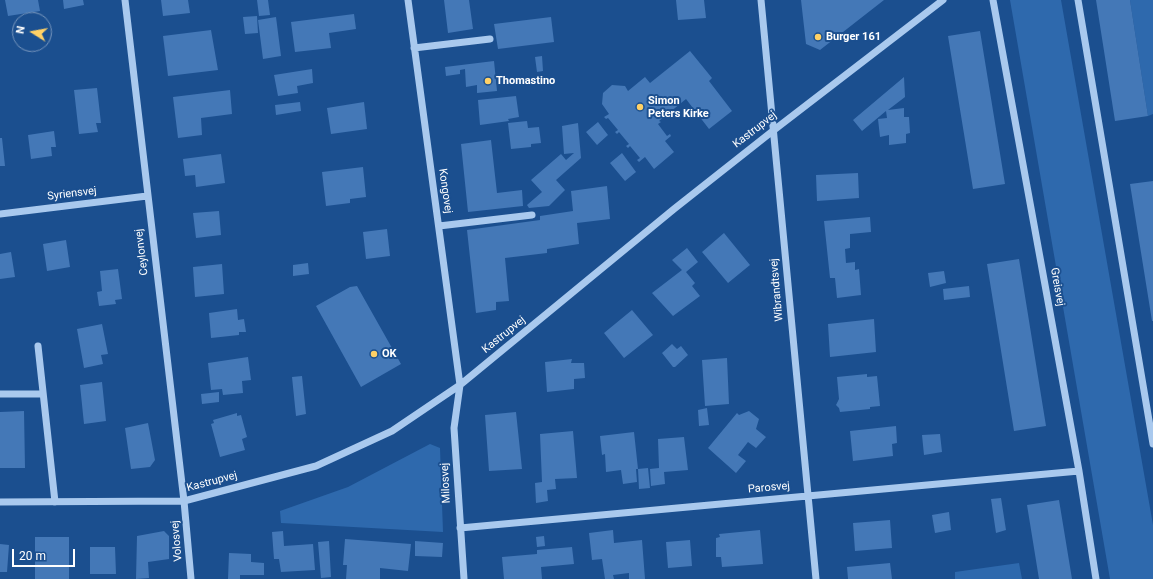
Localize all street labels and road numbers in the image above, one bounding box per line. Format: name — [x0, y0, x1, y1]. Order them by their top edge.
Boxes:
street label: Kastrupvej — [731, 109, 779, 151]
street label: Kongovej — [435, 168, 455, 214]
street label: Syriensvej — [47, 184, 97, 204]
street label: Ceylonvej — [133, 228, 151, 276]
street label: Wibrandtsvej — [768, 258, 786, 322]
street label: Greisvej — [1047, 267, 1067, 307]
street label: Kastrupvej — [480, 314, 528, 356]
street label: Milosvej — [438, 462, 454, 504]
street label: Kastrupvej — [185, 469, 239, 495]
street label: Parosvej — [747, 480, 791, 496]
street label: Volosvej — [169, 520, 185, 562]

